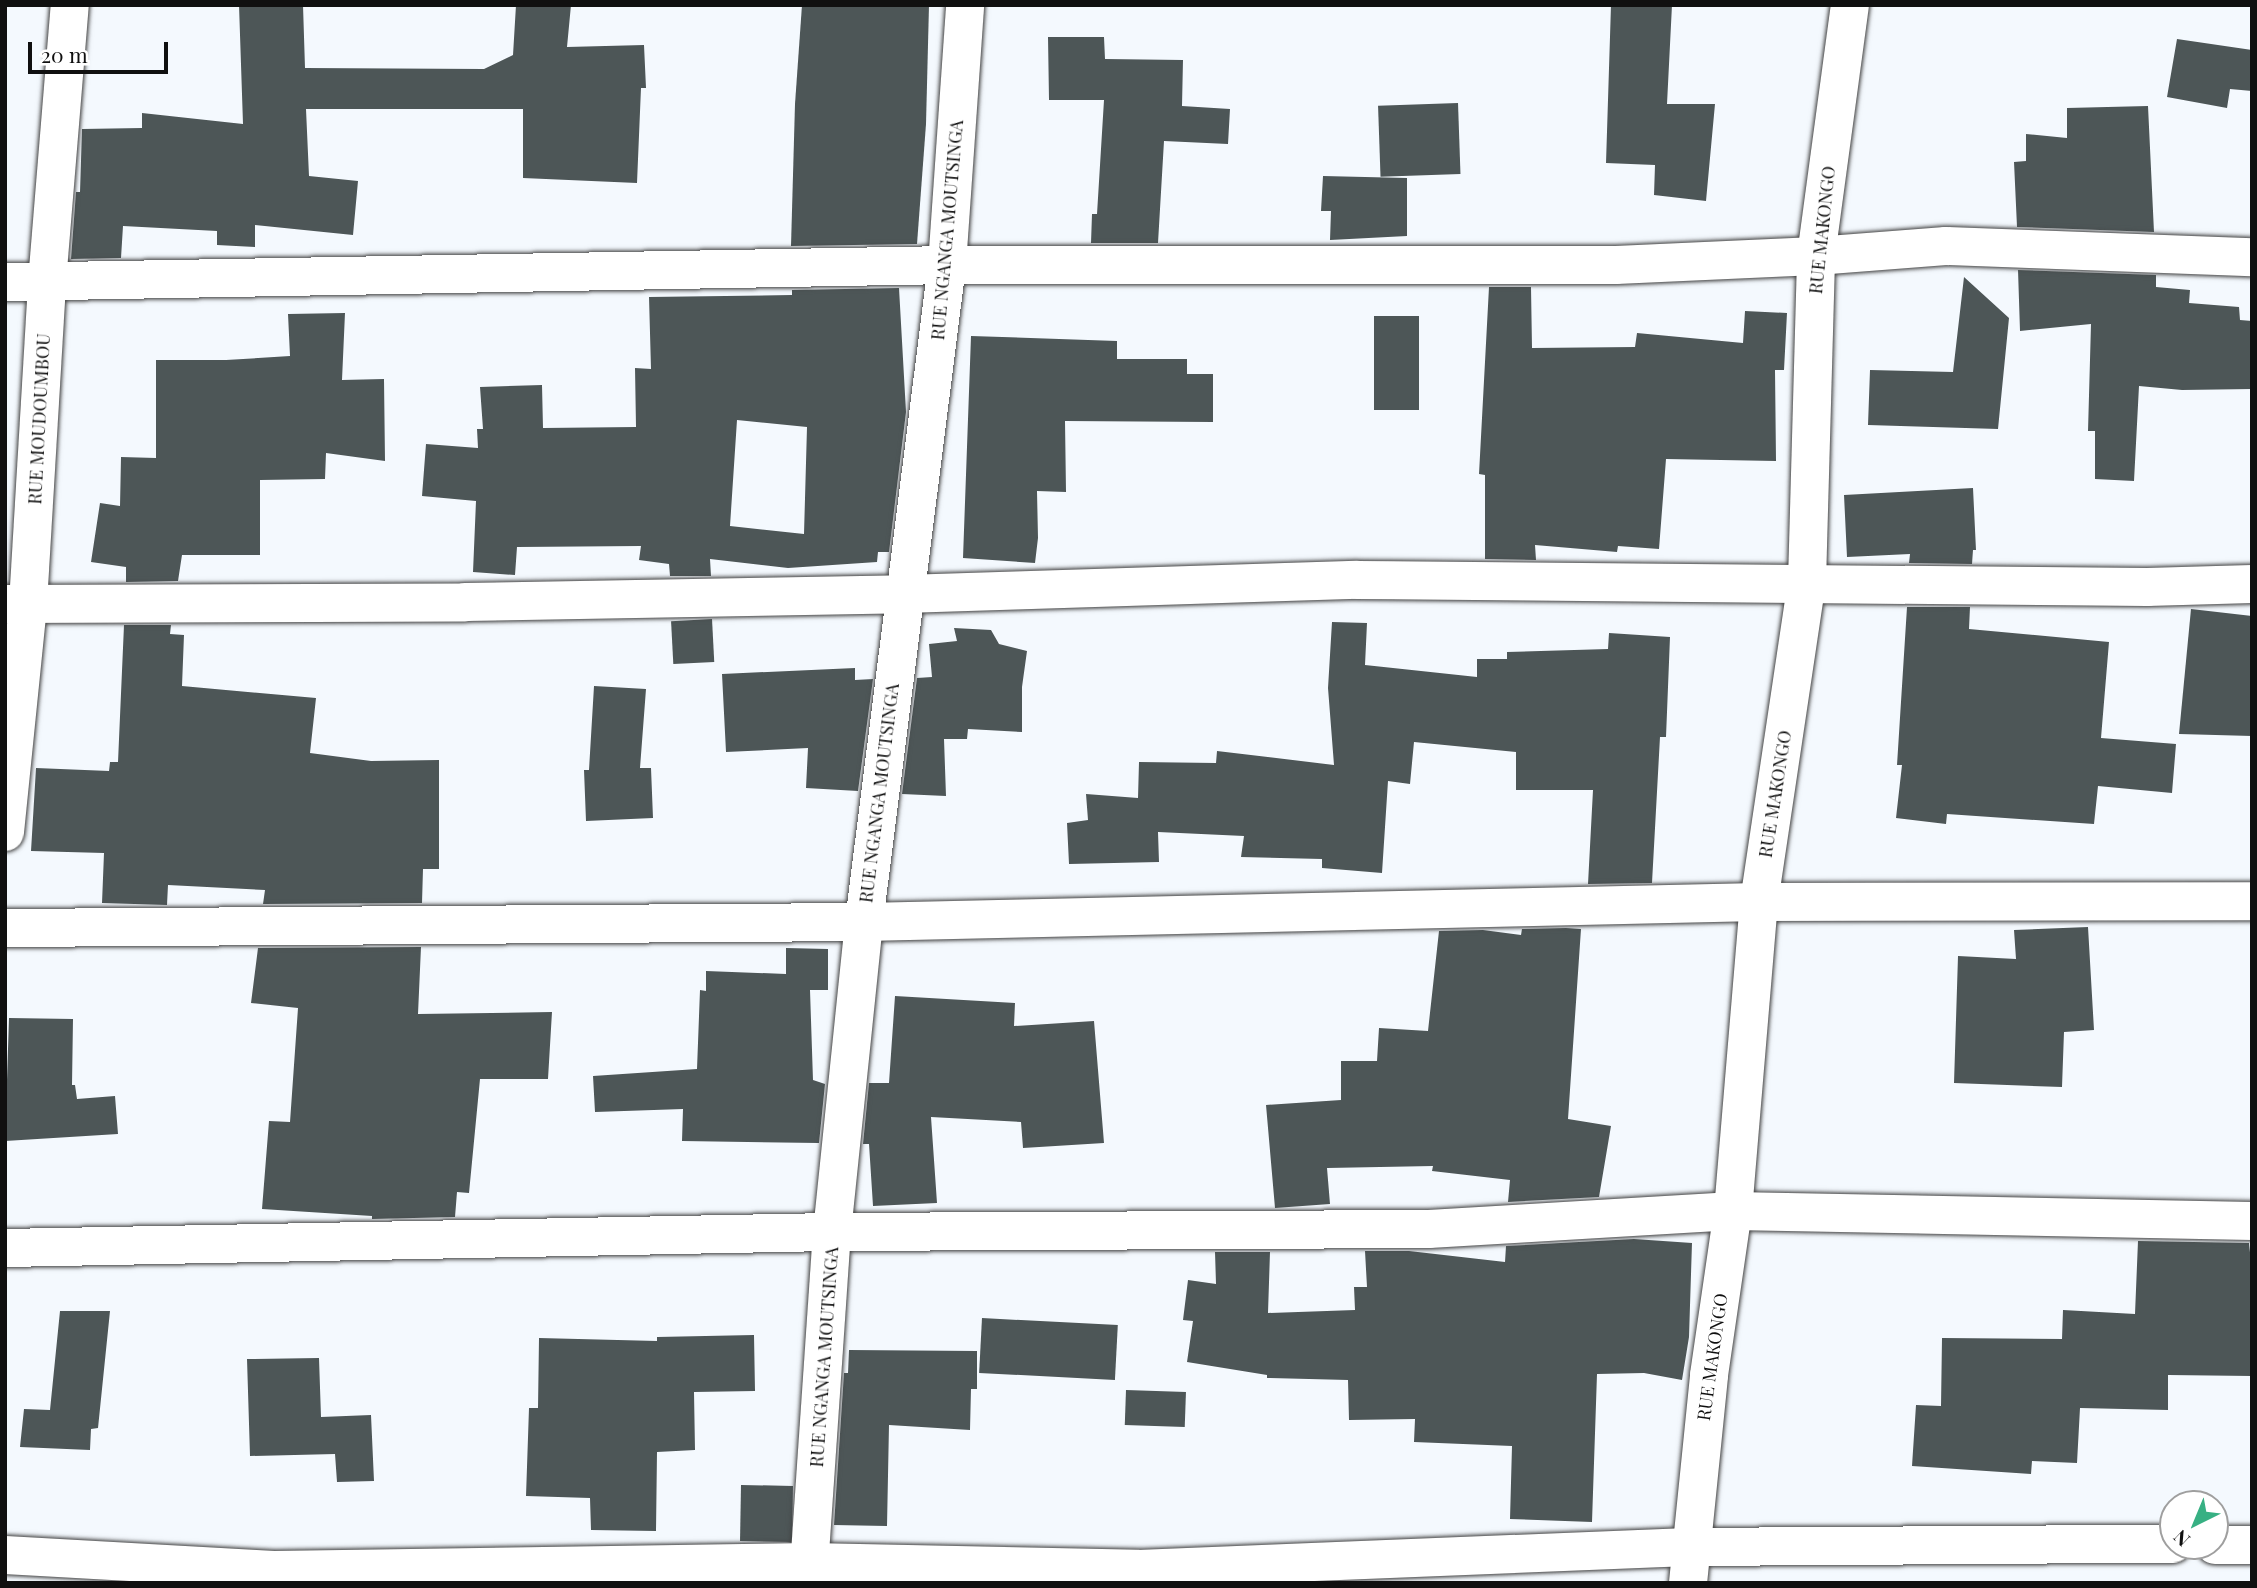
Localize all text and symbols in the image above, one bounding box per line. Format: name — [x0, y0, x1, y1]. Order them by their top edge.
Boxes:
scale bar — [32, 28, 172, 72]
text: 20 m — [41, 40, 88, 68]
street label: RUE NGANGA MOUTSINGA — [927, 119, 967, 341]
street label: RUE MAKONGO — [1805, 165, 1839, 295]
street label: RUE MOUDOUMBOU — [24, 333, 54, 505]
street label: RUE NGANGA MOUTSINGA — [855, 682, 903, 904]
street label: RUE MAKONGO — [1754, 729, 1796, 859]
street label: RUE NGANGA MOUTSINGA — [806, 1246, 842, 1468]
street label: RUE MAKONGO — [1692, 1292, 1732, 1422]
north arrow — [2159, 1490, 2229, 1560]
text: N — [2167, 1525, 2195, 1553]

